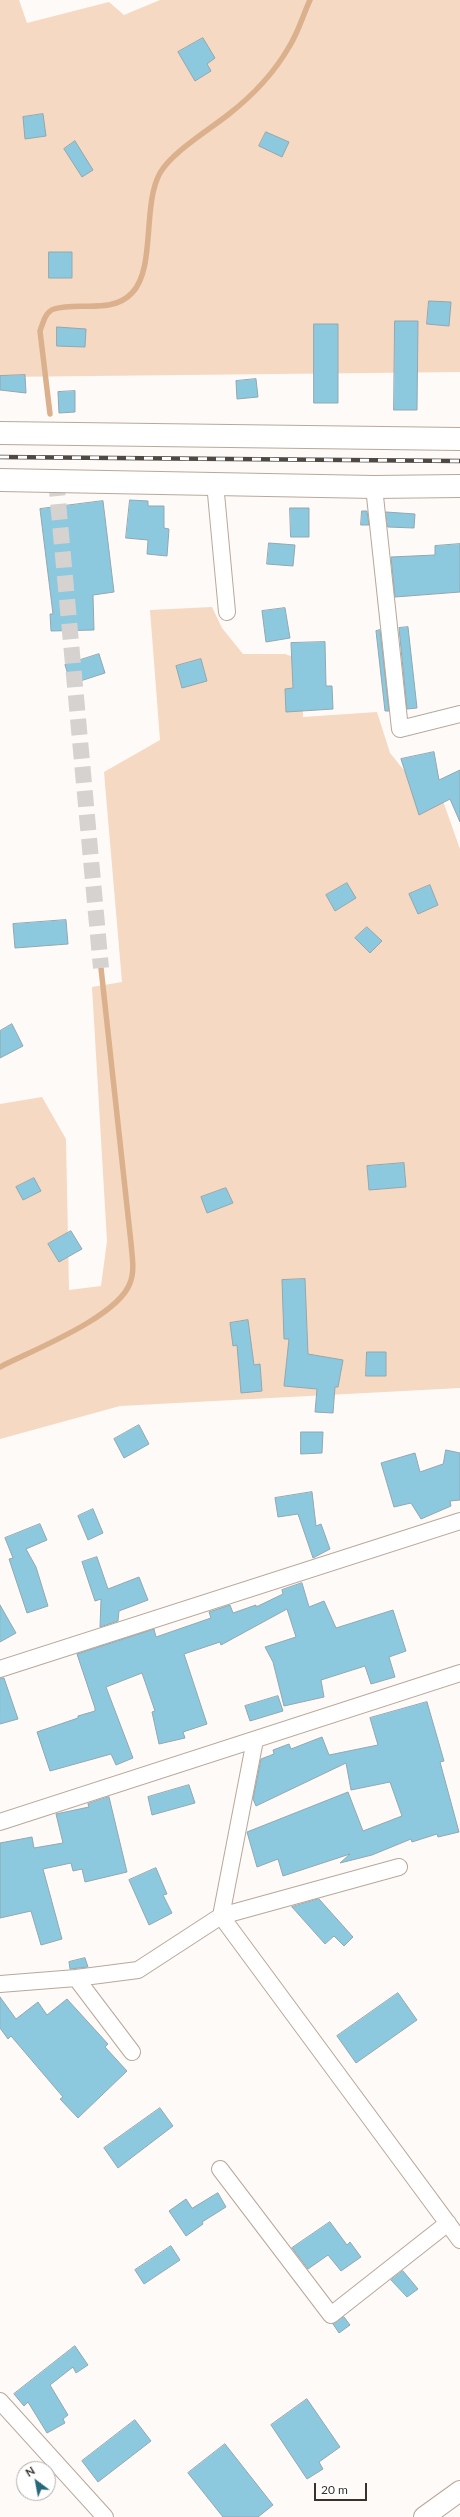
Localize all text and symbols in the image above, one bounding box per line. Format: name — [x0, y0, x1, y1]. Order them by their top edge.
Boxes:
north arrow — [16, 2461, 56, 2501]
text: N — [23, 2463, 37, 2479]
scale bar — [316, 2475, 369, 2501]
text: 20 m — [321, 2482, 348, 2497]

